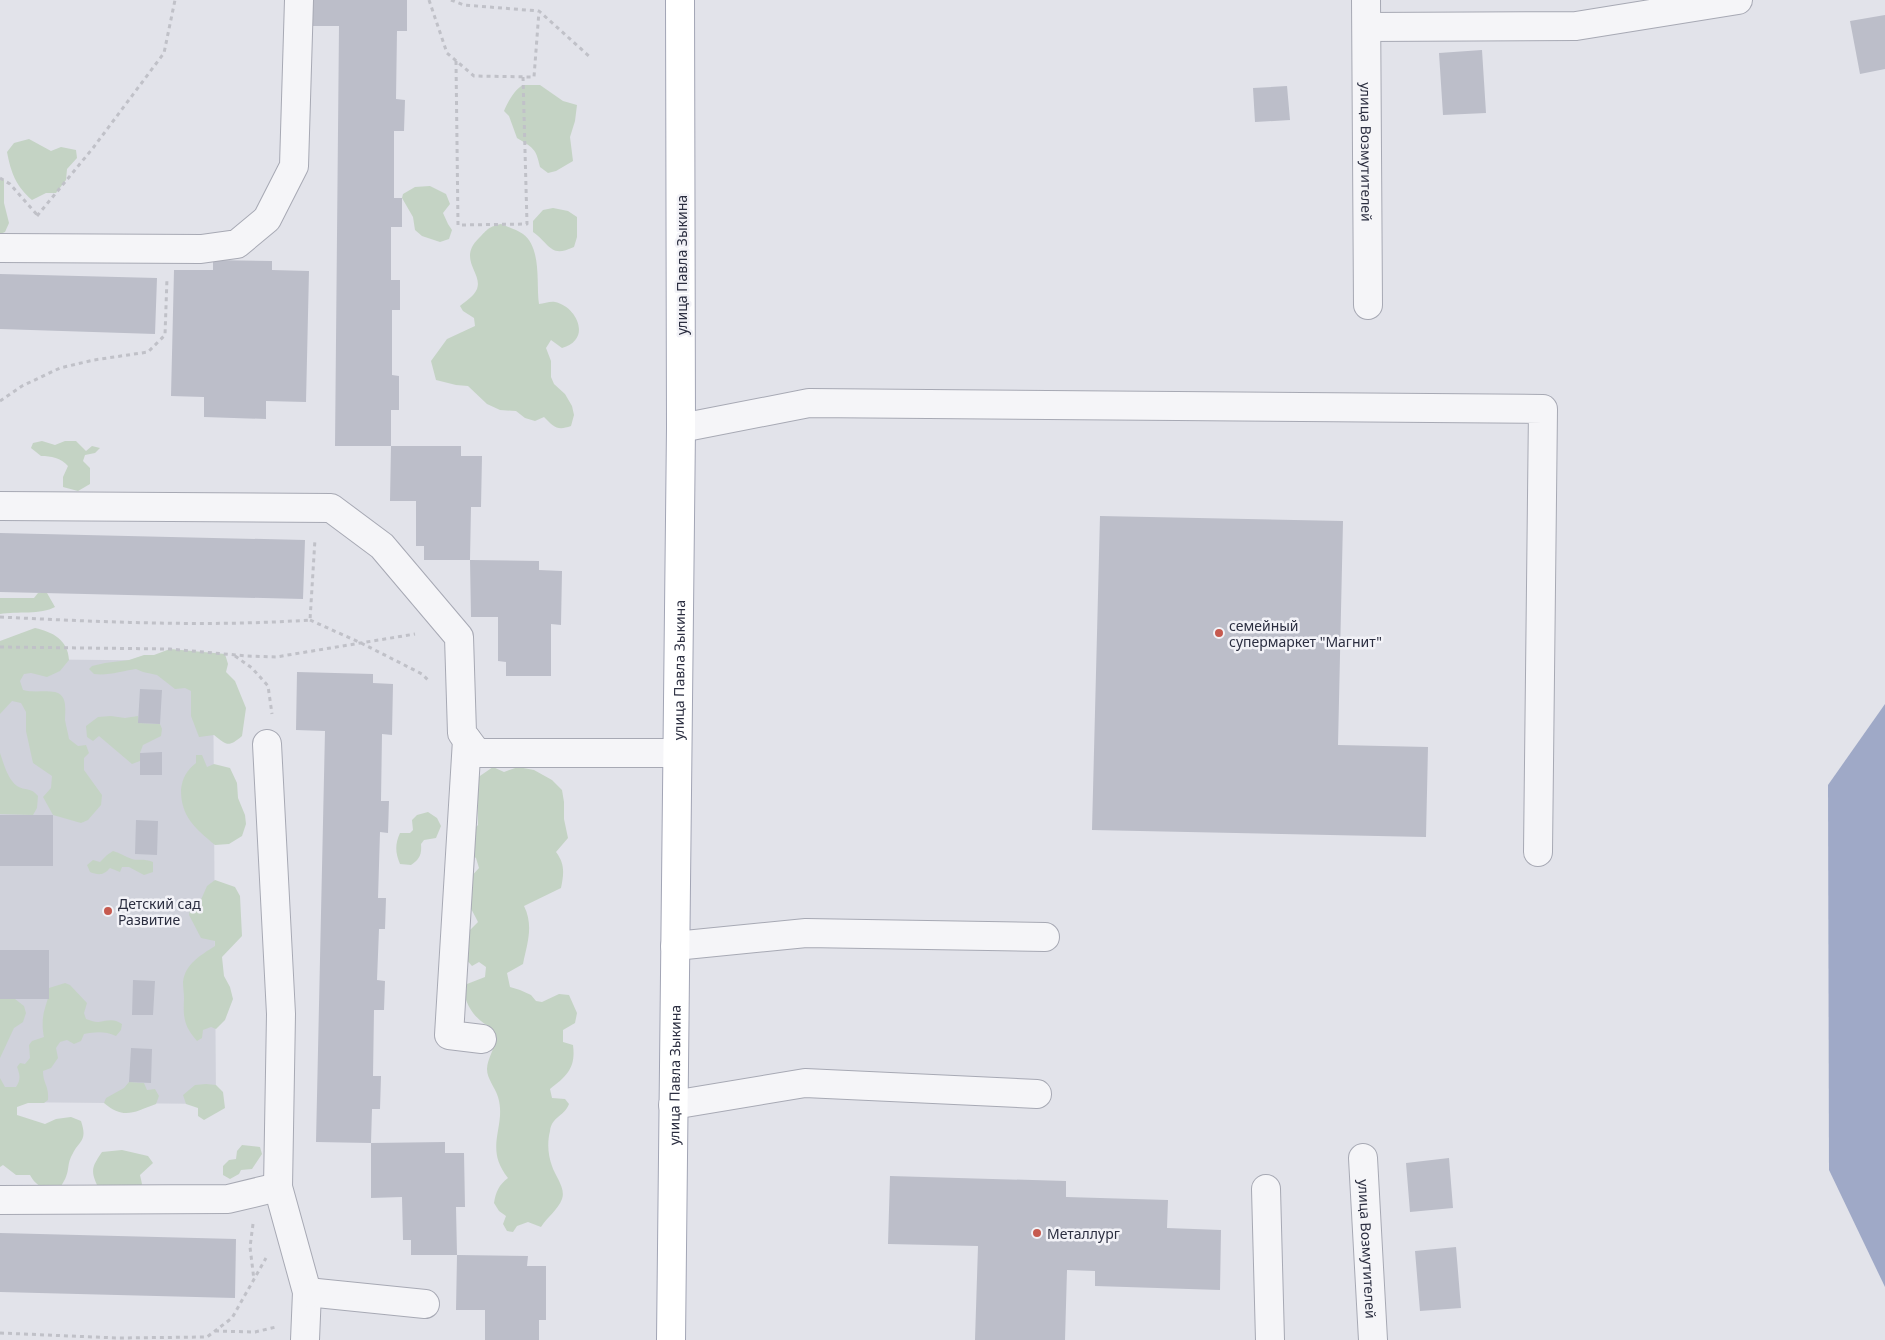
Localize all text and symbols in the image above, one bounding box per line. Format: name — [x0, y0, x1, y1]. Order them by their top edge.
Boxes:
street label: улица Возмутителей — [1357, 82, 1377, 222]
street label: улица Павла Зыкина — [672, 195, 691, 335]
street label: улица Павла Зыкина — [668, 600, 689, 740]
place label: семейный супермаркет "Магнит" — [1229, 616, 1382, 651]
marker: семейный супермаркет "Магнит" — [1213, 627, 1225, 639]
place label: Детский сад Развитие — [118, 894, 201, 929]
marker: Детский сад Развитие — [102, 905, 114, 917]
street label: улица Павла Зыкина — [664, 1005, 684, 1145]
street label: улица Возмутителей — [1355, 1179, 1381, 1319]
place label: Металлург — [1047, 1224, 1120, 1243]
marker: Металлург — [1031, 1227, 1043, 1239]

